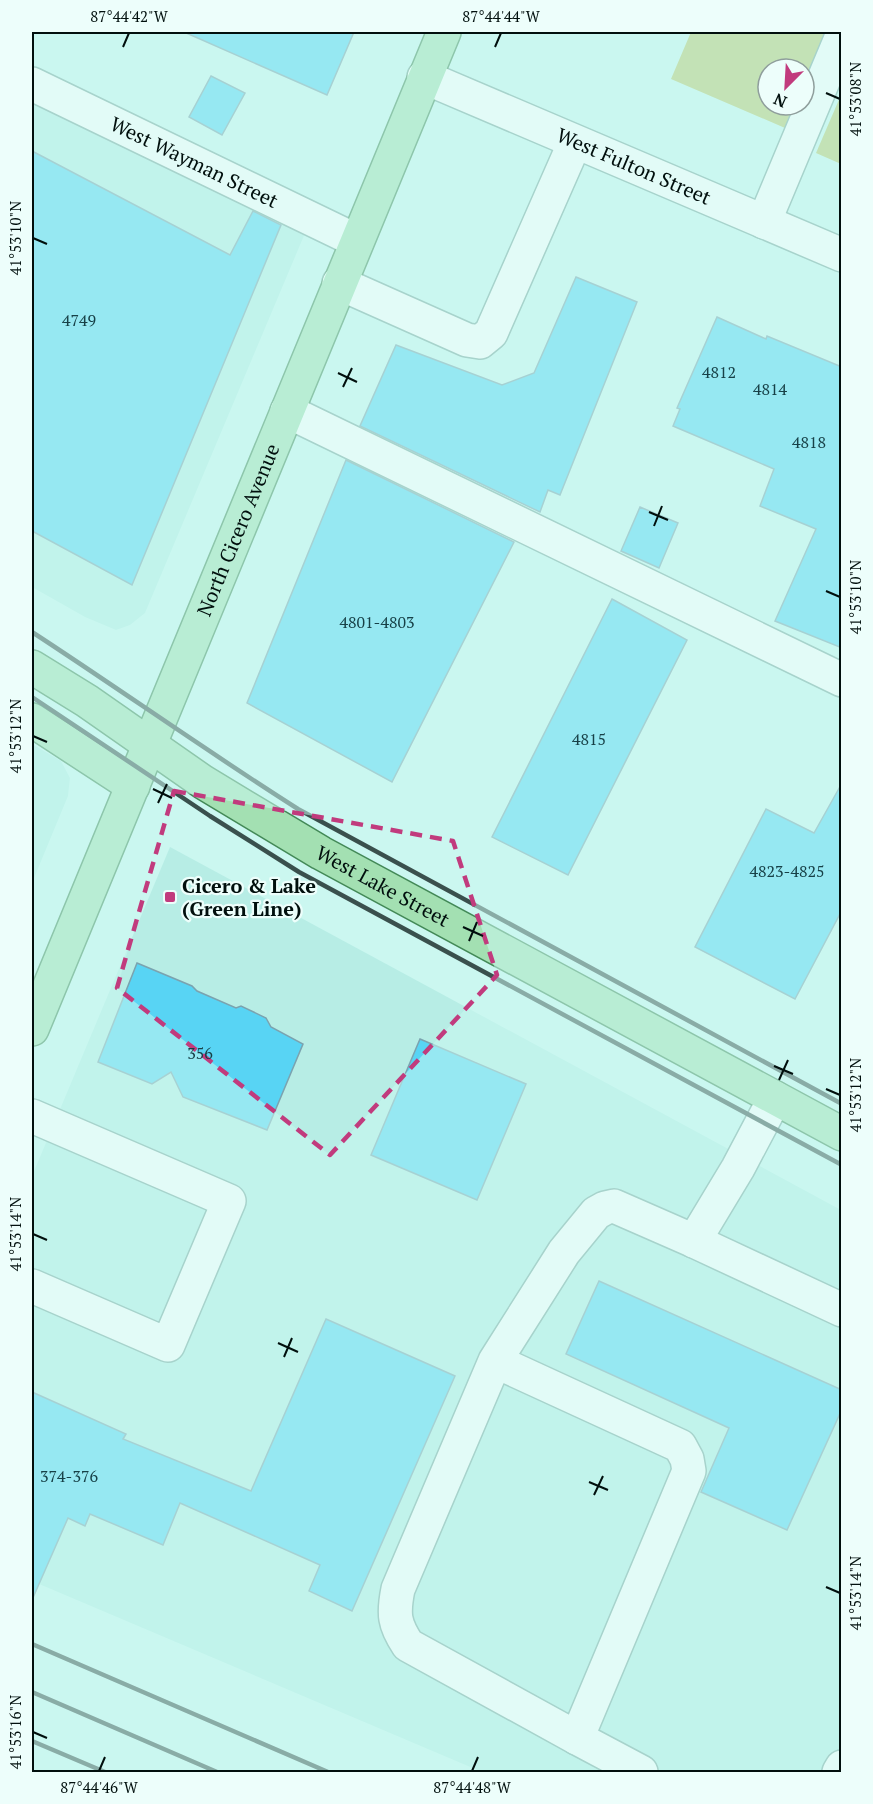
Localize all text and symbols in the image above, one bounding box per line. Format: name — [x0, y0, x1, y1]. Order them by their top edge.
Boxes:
text: 87°44'42"W — [90, 6, 169, 26]
text: 87°44'44"W — [462, 6, 541, 26]
north arrow — [756, 57, 816, 117]
text: 41°53'08"N — [845, 62, 865, 136]
text: N — [770, 88, 790, 113]
street label: West Wayman Street — [106, 110, 283, 214]
street label: West Fulton Street — [553, 121, 716, 211]
text: 41°53'10"N — [5, 201, 25, 275]
house number: 4749 — [62, 309, 96, 331]
house number: 4812 — [702, 361, 736, 383]
house number: 4814 — [753, 378, 788, 400]
house number: 4818 — [792, 431, 826, 453]
street label: North Cicero Avenue — [190, 439, 285, 620]
text: 41°53'10"N — [845, 560, 865, 634]
house number: 4801-4803 — [339, 611, 415, 633]
text: 41°53'12"N — [5, 699, 25, 773]
house number: 4815 — [572, 728, 606, 750]
street label: West Lake Street — [311, 839, 455, 933]
house number: 4823-4825 — [749, 860, 825, 882]
place label: Cicero & Lake (Green Line) — [182, 872, 316, 922]
marker: Cicero & Lake (Green Line) — [163, 890, 177, 904]
house number: 356 — [187, 1042, 213, 1064]
text: 41°53'12"N — [845, 1058, 865, 1132]
text: 41°53'14"N — [5, 1197, 25, 1271]
house number: 374-376 — [40, 1465, 98, 1487]
text: 41°53'14"N — [845, 1556, 865, 1630]
text: 41°53'16"N — [5, 1695, 25, 1769]
text: 87°44'46"W — [60, 1777, 139, 1797]
text: 87°44'48"W — [433, 1777, 512, 1797]

